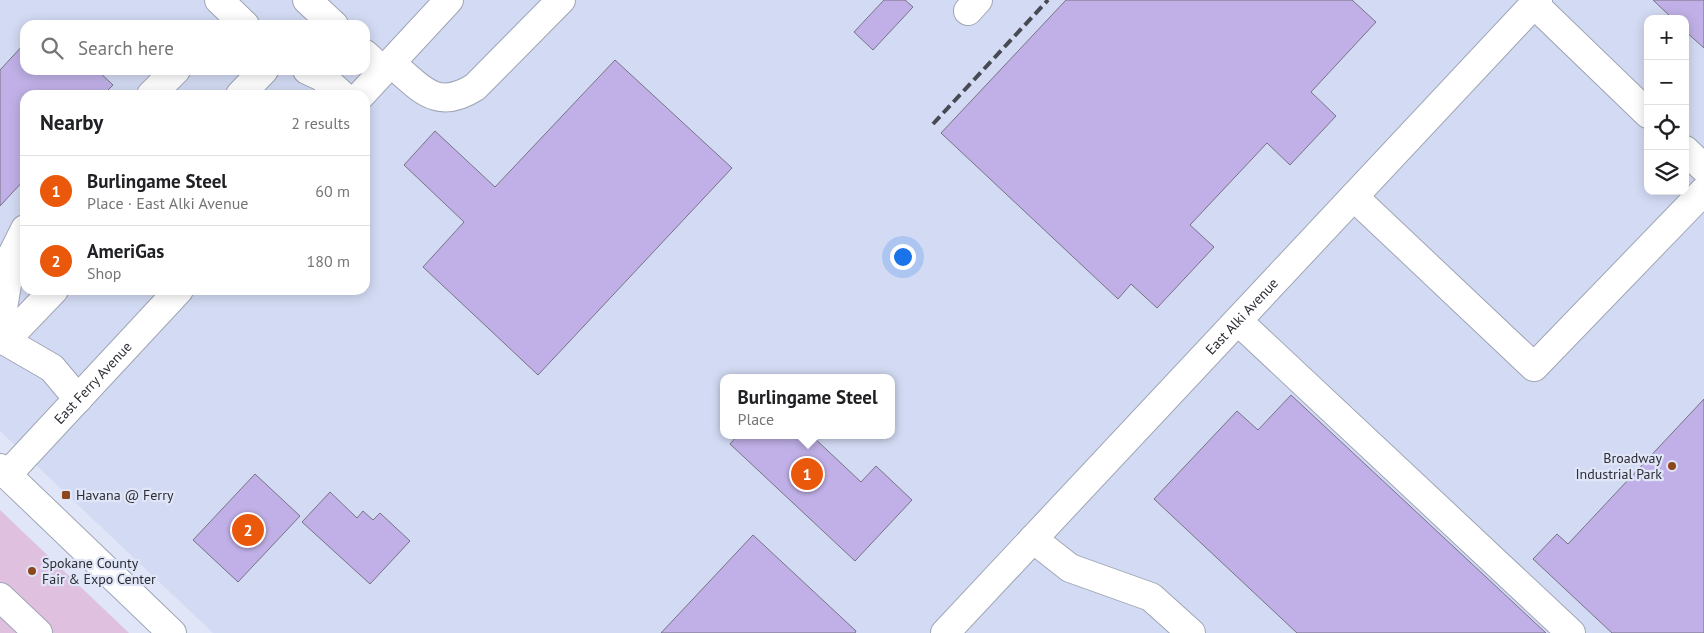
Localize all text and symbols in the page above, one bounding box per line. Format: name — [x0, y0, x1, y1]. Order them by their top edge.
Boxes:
map controls — [1644, 15, 1689, 195]
button: + — [1644, 15, 1689, 60]
search box — [20, 20, 370, 75]
icon: search — [38, 34, 66, 62]
text: Search here — [78, 36, 174, 60]
button: − — [1644, 60, 1689, 105]
button: locate — [1644, 105, 1689, 150]
text: Nearby — [40, 109, 103, 136]
text: 2 results — [291, 113, 350, 133]
button: layers — [1644, 150, 1689, 195]
text: Burlingame Steel — [87, 169, 227, 193]
text: 1 — [51, 181, 61, 201]
text: 60 m — [315, 181, 350, 201]
text: Place · East Alki Avenue — [87, 193, 249, 213]
text: AmeriGas — [87, 239, 164, 263]
your location — [890, 244, 916, 270]
text: 2 — [51, 251, 61, 271]
text: 180 m — [307, 251, 350, 271]
text: Shop — [87, 263, 121, 283]
street label: East Alki Avenue — [1202, 274, 1282, 358]
street label: East Ferry Avenue — [50, 338, 135, 428]
popup — [720, 374, 895, 439]
text: Burlingame Steel — [738, 385, 877, 409]
text: Place — [738, 409, 774, 429]
place label: Broadway Industrial Park — [1576, 449, 1662, 483]
pin: 1 — [791, 455, 823, 493]
marker: Broadway Industrial Park — [1666, 460, 1678, 472]
place label: Havana @ Ferry — [76, 486, 174, 504]
marker: Havana @ Ferry — [60, 489, 72, 501]
pin: 2 — [232, 511, 264, 549]
place label: Spokane County Fair & Expo Center — [42, 554, 156, 588]
marker: Spokane County Fair & Expo Center — [26, 565, 38, 577]

